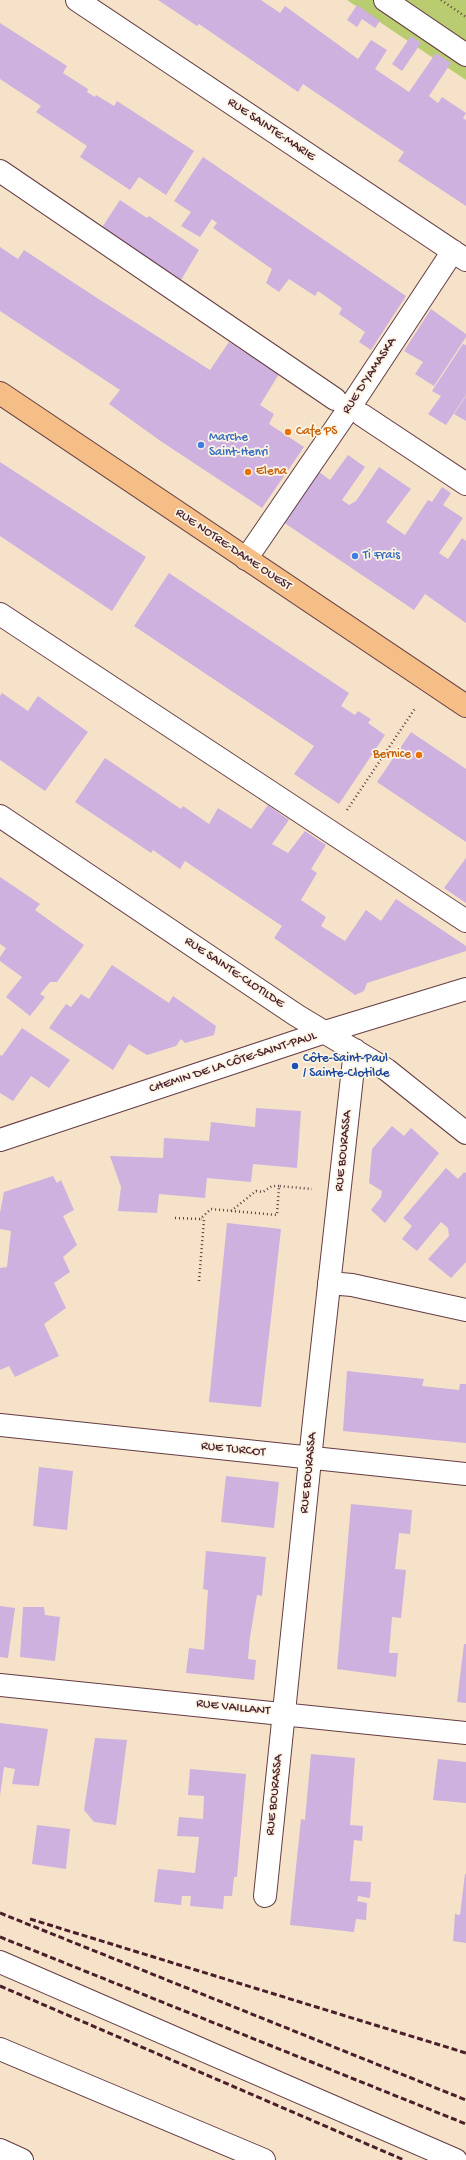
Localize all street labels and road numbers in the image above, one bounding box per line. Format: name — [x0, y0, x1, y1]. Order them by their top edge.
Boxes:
street label: RUE SAINTE-MARIE — [224, 95, 318, 165]
street label: RUE D'YAMASKA — [339, 335, 401, 417]
street label: RUE NOTRE-DAME OUEST — [172, 505, 294, 595]
street label: RUE SAINTE-CLOTILDE — [181, 934, 287, 1012]
street label: CHEMIN DE LA CÔTE-SAINT-PAUL — [147, 1029, 319, 1097]
street label: RUE BOURASSA — [332, 1110, 356, 1192]
street label: RUE BOURASSA — [297, 1432, 321, 1514]
street label: RUE TURCOT — [200, 1439, 266, 1461]
street label: RUE VAILLANT — [195, 1696, 271, 1720]
street label: RUE BOURASSA — [263, 1754, 287, 1836]

